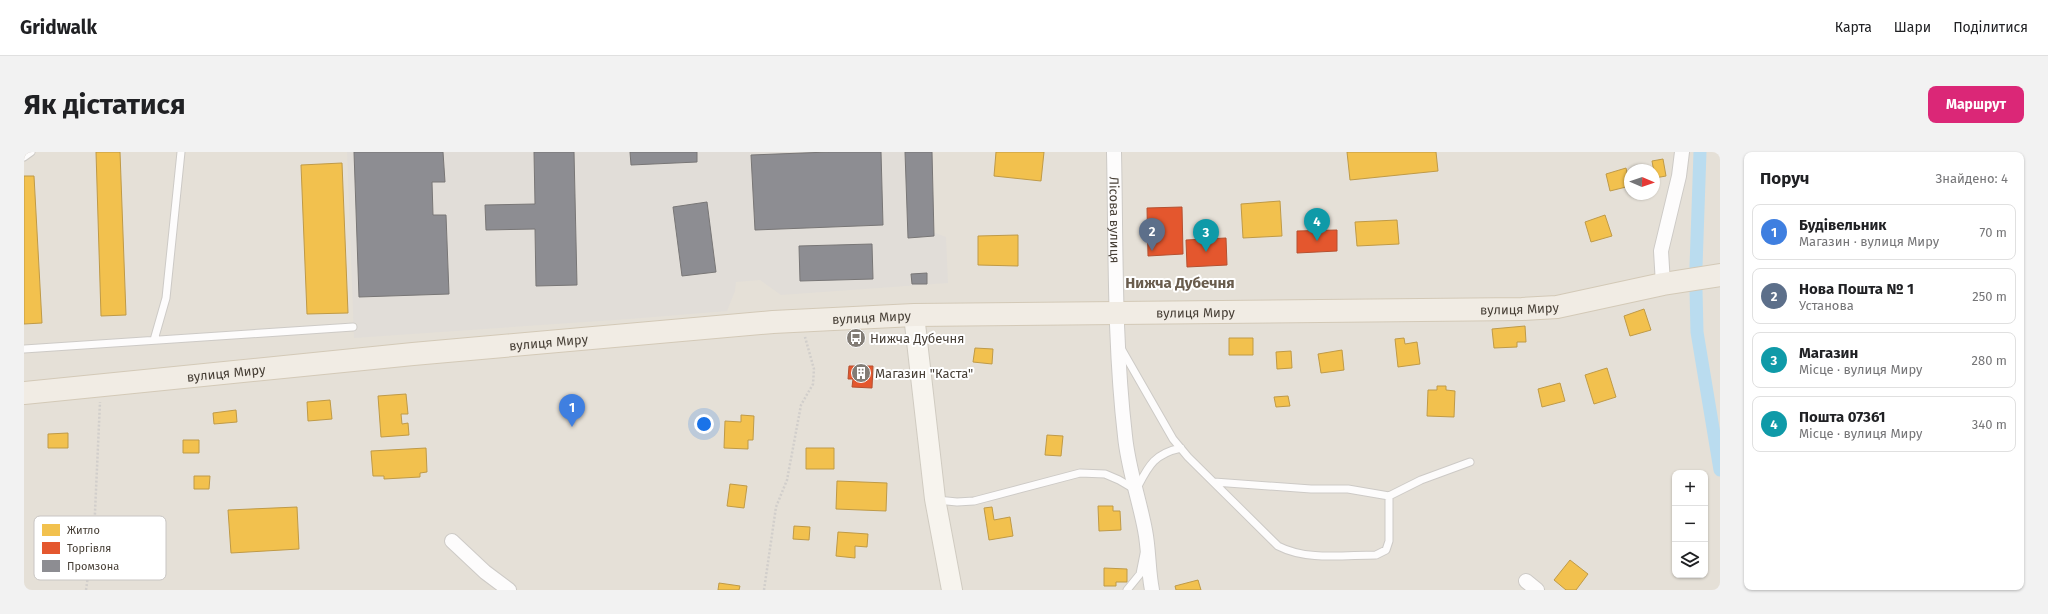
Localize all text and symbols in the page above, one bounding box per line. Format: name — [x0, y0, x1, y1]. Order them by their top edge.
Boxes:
text: Gridwalk — [20, 16, 97, 39]
text: Карта — [1835, 19, 1872, 36]
text: Шари — [1894, 19, 1931, 36]
text: Поділитися — [1953, 19, 2028, 36]
button: Маршрут — [1928, 86, 2024, 123]
text: Як дістатися — [24, 88, 186, 121]
north arrow — [1624, 164, 1660, 200]
text: Поруч — [1760, 168, 1809, 189]
text: Знайдено: 4 — [1936, 171, 2008, 186]
street label: Лісова вулиця — [1106, 176, 1123, 264]
pin: 4 — [1304, 208, 1330, 241]
text: Будівельник — [1799, 216, 1887, 234]
pin: 2 — [1139, 218, 1165, 251]
pin: 3 — [1193, 219, 1219, 252]
text: 1 — [1771, 225, 1777, 240]
text: 70 m — [1980, 225, 2007, 240]
text: Магазин · вулиця Миру — [1799, 234, 1939, 249]
district label: Нижча Дубечня — [1125, 274, 1235, 292]
text: Нова Пошта № 1 — [1799, 280, 1914, 298]
text: 2 — [1771, 289, 1777, 304]
text: 250 m — [1972, 289, 2007, 304]
text: Установа — [1799, 298, 1854, 313]
street label: вулиця Миру — [1480, 300, 1560, 317]
street label: вулиця Миру — [1156, 305, 1236, 321]
street label: вулиця Миру — [832, 308, 912, 327]
bus stop icon: Нижча Дубечня — [845, 327, 867, 349]
street label: вулиця Миру — [509, 331, 589, 353]
place label: Нижча Дубечня — [870, 331, 964, 346]
text: Магазин — [1799, 344, 1858, 362]
text: 3 — [1771, 353, 1777, 368]
text: 280 m — [1972, 353, 2007, 368]
street label: вулиця Миру — [186, 362, 267, 385]
building icon: Магазин "Каста" — [850, 362, 872, 384]
text: Місце · вулиця Миру — [1799, 362, 1922, 377]
place label: Магазин "Каста" — [875, 366, 973, 381]
pin: 1 — [559, 394, 585, 427]
text: Пошта 07361 — [1799, 408, 1885, 426]
your location — [694, 414, 714, 434]
text: 4 — [1770, 417, 1778, 432]
text: 340 m — [1972, 417, 2007, 432]
text: Місце · вулиця Миру — [1799, 426, 1922, 441]
map controls — [1672, 470, 1708, 578]
button: + — [1672, 470, 1708, 506]
button: − — [1672, 506, 1708, 542]
legend — [34, 516, 166, 580]
text: Житло — [67, 524, 100, 537]
text: Торгівля — [67, 542, 111, 555]
button: layers — [1672, 542, 1708, 578]
text: Промзона — [67, 560, 119, 573]

